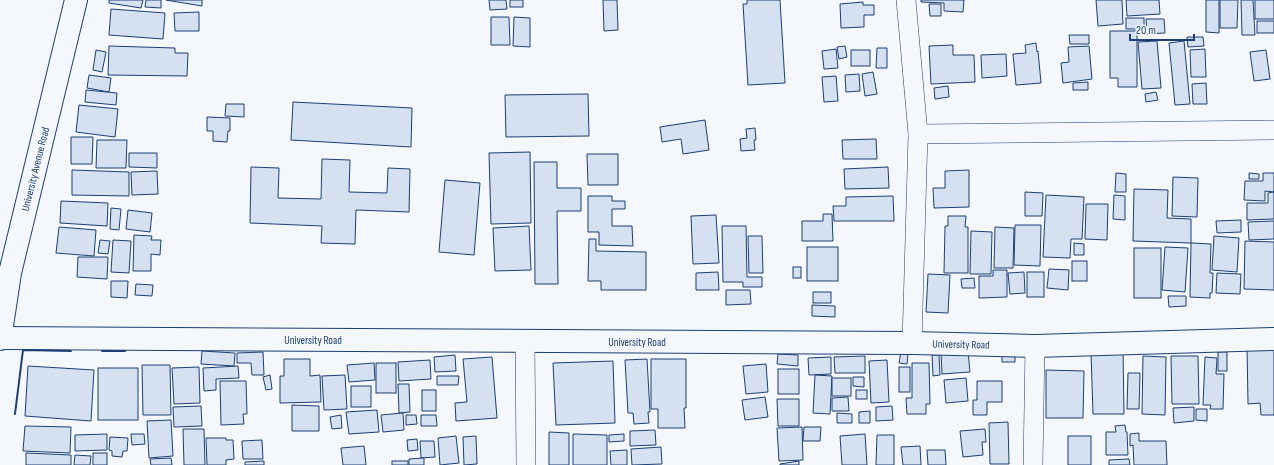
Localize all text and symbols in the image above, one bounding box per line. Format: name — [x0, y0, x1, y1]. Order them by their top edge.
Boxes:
scale bar — [1130, 16, 1194, 42]
text: 20 m — [1136, 23, 1156, 38]
street label: University Avenue Road — [19, 125, 52, 212]
street label: University Road — [284, 334, 342, 347]
street label: University Road — [608, 336, 666, 349]
street label: University Road — [932, 337, 990, 352]

